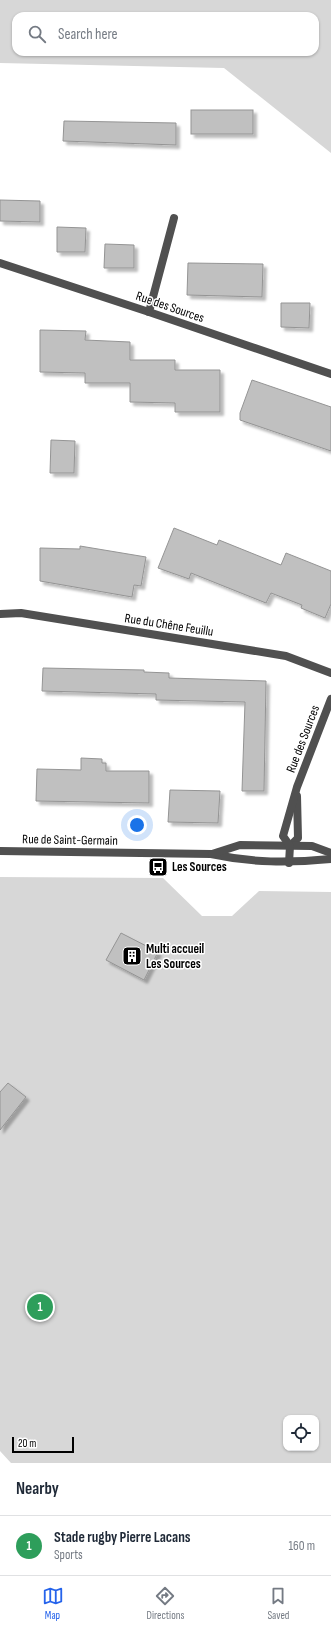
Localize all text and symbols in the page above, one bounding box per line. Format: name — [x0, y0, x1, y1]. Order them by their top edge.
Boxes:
search box — [12, 12, 319, 56]
icon: search — [26, 23, 48, 45]
text: Search here — [58, 25, 118, 44]
street label: Rue des Sources — [134, 288, 207, 326]
street label: Rue du Chêne Feuillu — [123, 610, 215, 640]
street label: Rue des Sources — [283, 703, 323, 775]
your location — [127, 815, 147, 835]
street label: Rue de Saint-Germain — [22, 831, 118, 849]
bus stop icon: Les Sources — [147, 856, 169, 878]
place label: Les Sources — [172, 859, 227, 875]
place label: Multi accueil Les Sources — [146, 941, 205, 972]
building icon: Multi accueil Les Sources — [121, 945, 143, 967]
pin: 1 — [27, 1292, 53, 1322]
map controls — [283, 1415, 319, 1451]
button: locate — [283, 1415, 319, 1451]
scale bar — [12, 1435, 74, 1454]
text: 20 m — [18, 1437, 36, 1450]
text: Nearby — [16, 1479, 59, 1499]
text: Stade rugby Pierre Lacans — [54, 1528, 191, 1547]
text: 1 — [26, 1538, 32, 1554]
text: 160 m — [289, 1538, 315, 1554]
text: Sports — [54, 1547, 83, 1563]
tab: Map — [42, 1585, 64, 1622]
tab: Directions — [147, 1585, 184, 1622]
tab: Saved — [267, 1585, 289, 1622]

